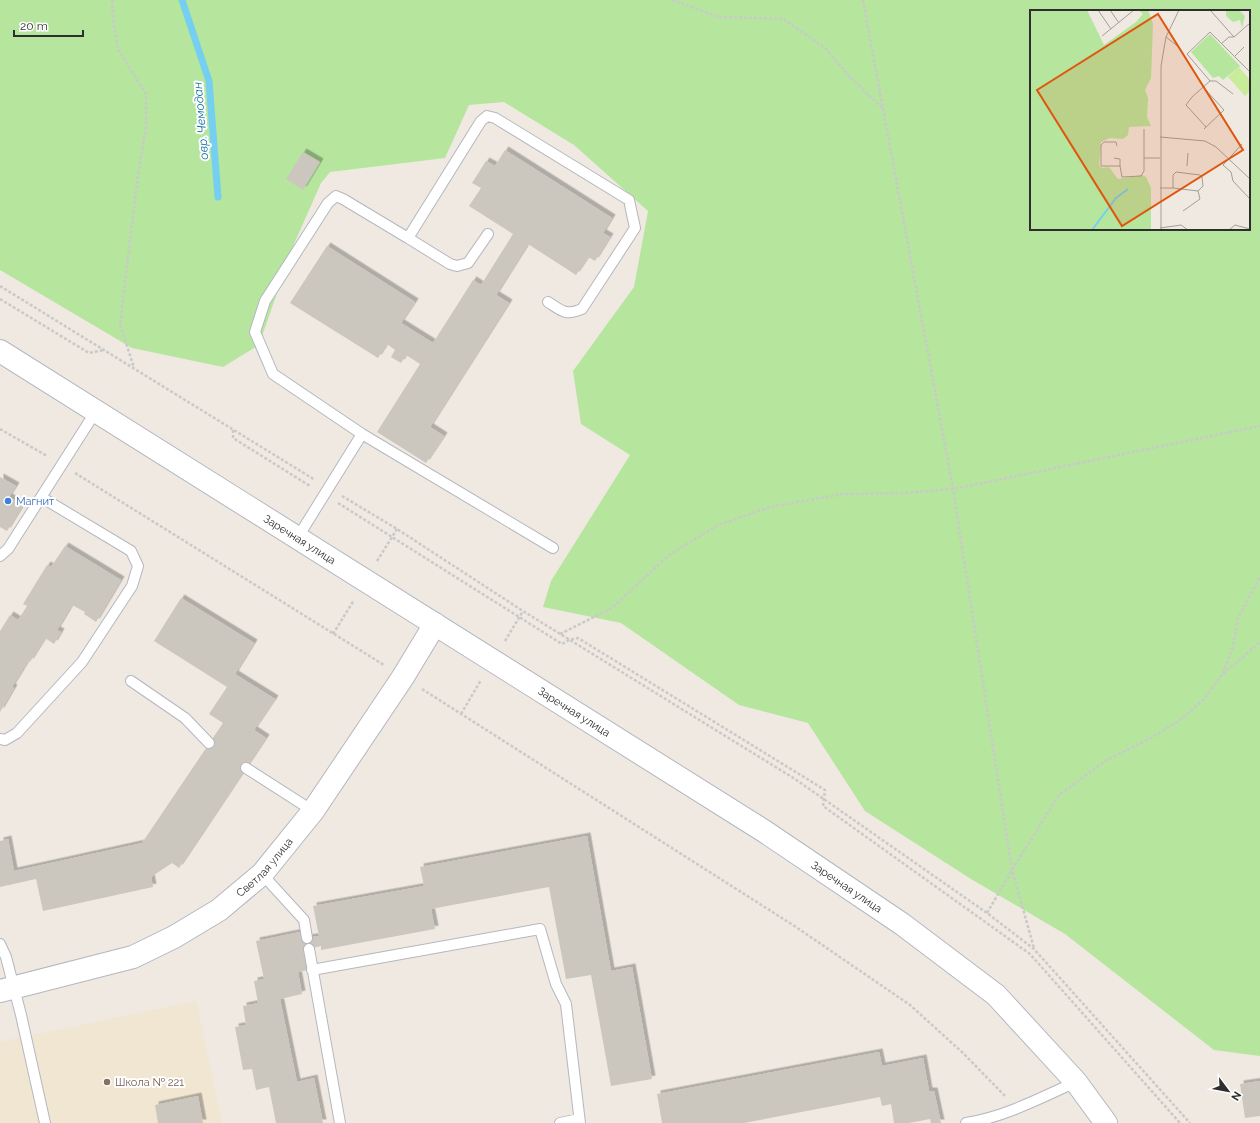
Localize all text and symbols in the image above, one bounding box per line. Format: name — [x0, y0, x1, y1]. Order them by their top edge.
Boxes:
inset map — [1030, 10, 1250, 230]
scale bar — [14, 12, 83, 38]
text: 20 m — [20, 19, 48, 33]
water label: овр. Чемодан — [191, 82, 211, 160]
place label: Магнит — [16, 495, 55, 508]
marker: Магнит — [3, 496, 13, 506]
street label: Заречная улица — [261, 512, 338, 567]
street label: Заречная улица — [535, 685, 612, 740]
street label: Светлая улица — [234, 835, 296, 900]
street label: Заречная улица — [808, 859, 884, 916]
north arrow — [1208, 1071, 1248, 1111]
place label: Школа № 221 — [115, 1076, 184, 1089]
marker: Школа № 221 — [102, 1077, 112, 1087]
text: N — [1228, 1089, 1244, 1103]

